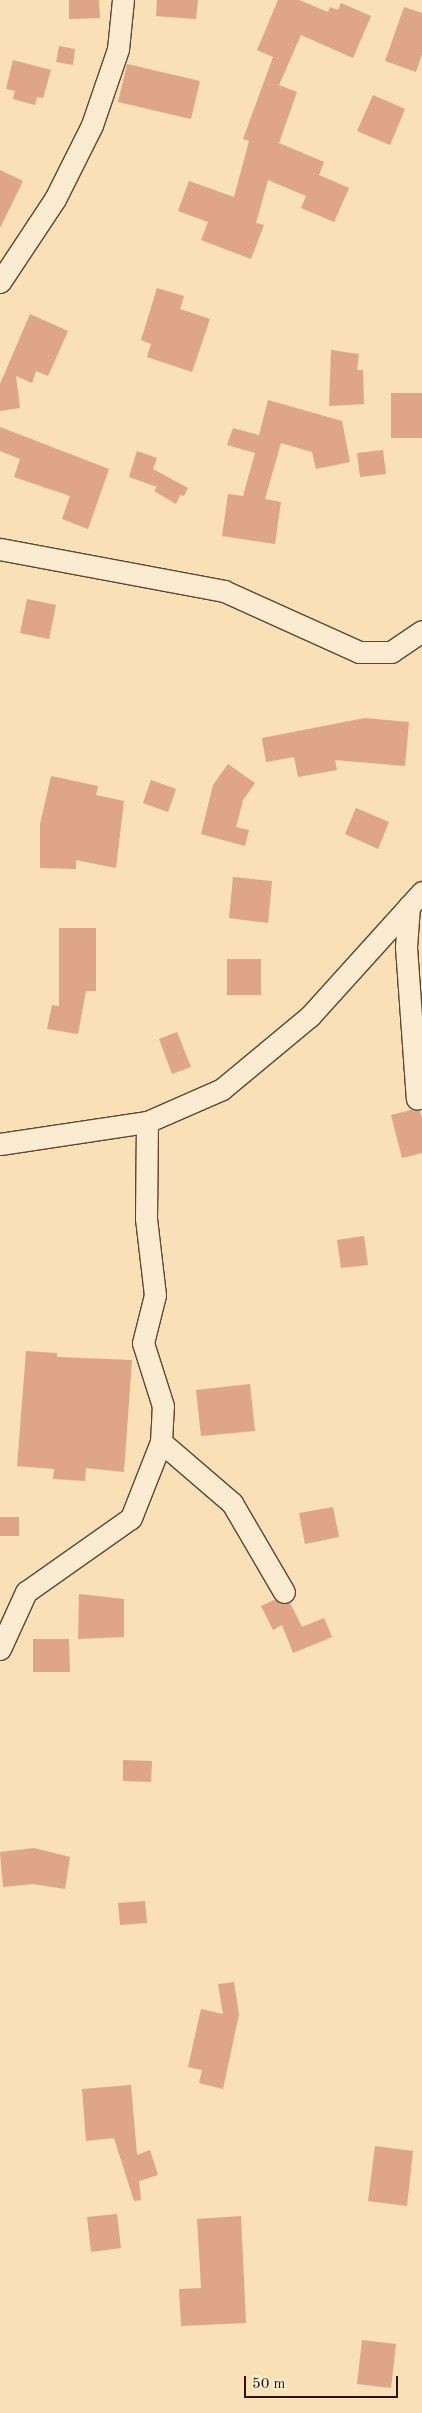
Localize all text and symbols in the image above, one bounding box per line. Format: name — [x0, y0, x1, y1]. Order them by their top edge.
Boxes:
scale bar — [247, 2366, 401, 2398]
text: 50 m — [252, 2377, 286, 2392]

